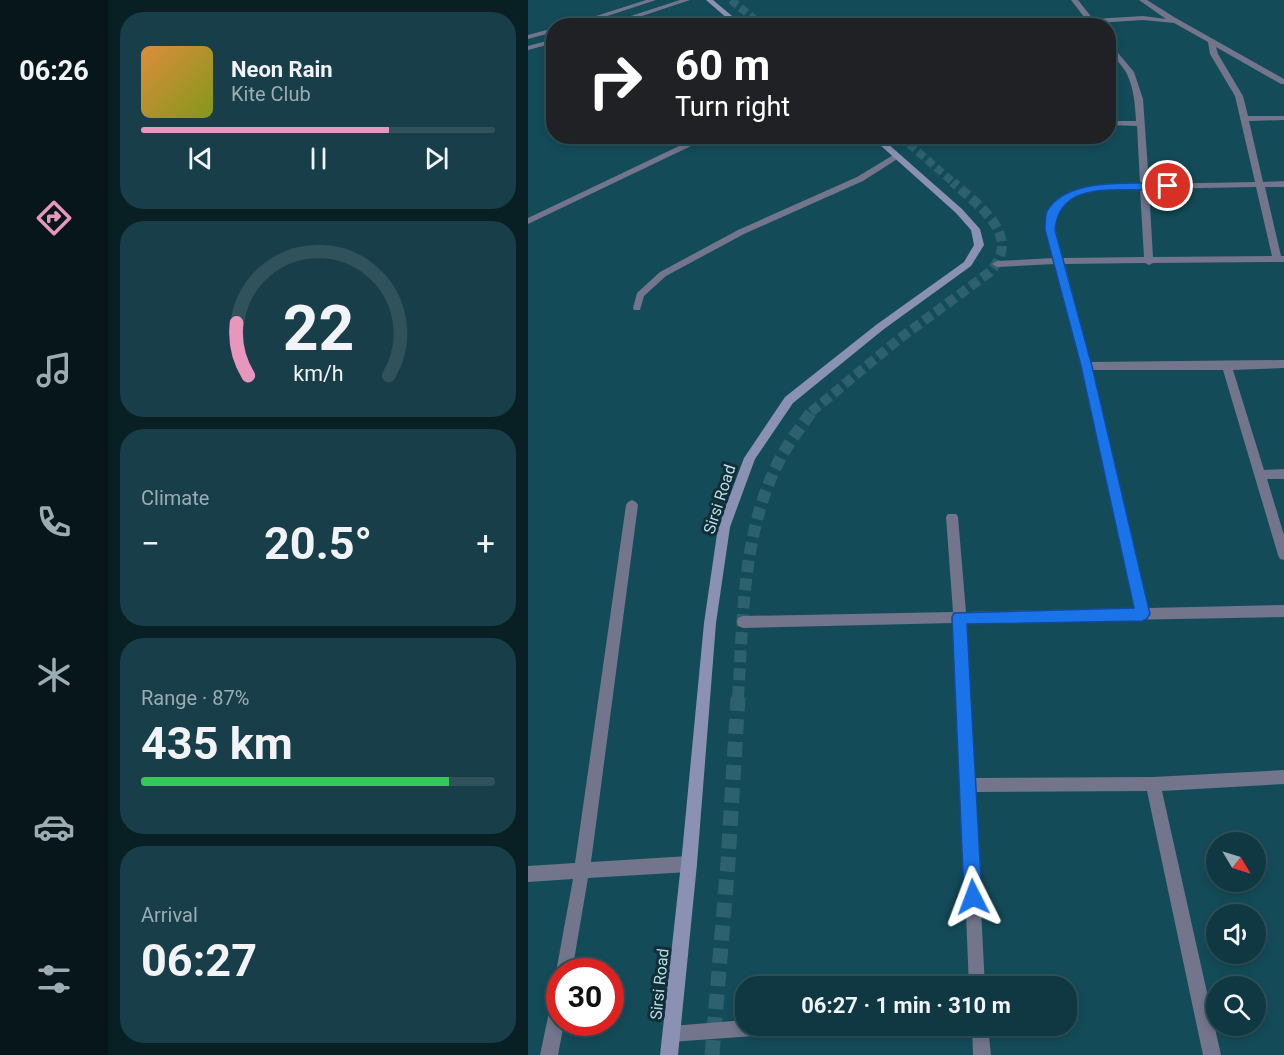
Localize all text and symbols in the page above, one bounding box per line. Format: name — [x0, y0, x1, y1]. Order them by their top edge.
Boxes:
text: 60 m — [675, 41, 770, 90]
icon: right — [576, 42, 654, 120]
text: 06:26 — [19, 55, 89, 87]
text: Neon Rain — [231, 57, 333, 82]
text: Kite Club — [231, 82, 311, 106]
text: Turn right — [675, 91, 790, 123]
icon: previous — [184, 142, 217, 175]
icon: pause — [302, 142, 335, 175]
icon: next — [420, 142, 453, 175]
pin — [1142, 160, 1193, 211]
icon: arrive — [1151, 169, 1184, 202]
icon: directions — [33, 197, 75, 239]
text: 22 — [282, 292, 354, 365]
icon: music — [33, 349, 75, 391]
text: km/h — [293, 361, 343, 386]
street label: Sirsi Road — [699, 462, 740, 536]
text: Climate — [141, 486, 209, 510]
icon: phone — [33, 501, 75, 543]
text: 20.5° — [264, 517, 372, 570]
text: − — [141, 524, 160, 563]
text: + — [476, 524, 495, 563]
icon: climate — [33, 654, 75, 696]
text: Range · 87% — [141, 686, 249, 710]
text: 435 km — [141, 717, 293, 770]
icon: car — [33, 806, 75, 848]
north arrow — [1206, 832, 1266, 892]
map controls — [1206, 832, 1266, 1036]
position arrow — [941, 865, 1005, 929]
text: Arrival — [141, 903, 198, 927]
button: sound — [1206, 904, 1266, 964]
text: 06:27 — [141, 934, 257, 987]
street label: Sirsi Road — [646, 947, 673, 1021]
icon: filters — [33, 958, 75, 1000]
speed limit sign: 30 — [546, 958, 624, 1036]
button: search — [1206, 976, 1266, 1036]
text: 06:27 · 1 min · 310 m — [801, 993, 1011, 1018]

